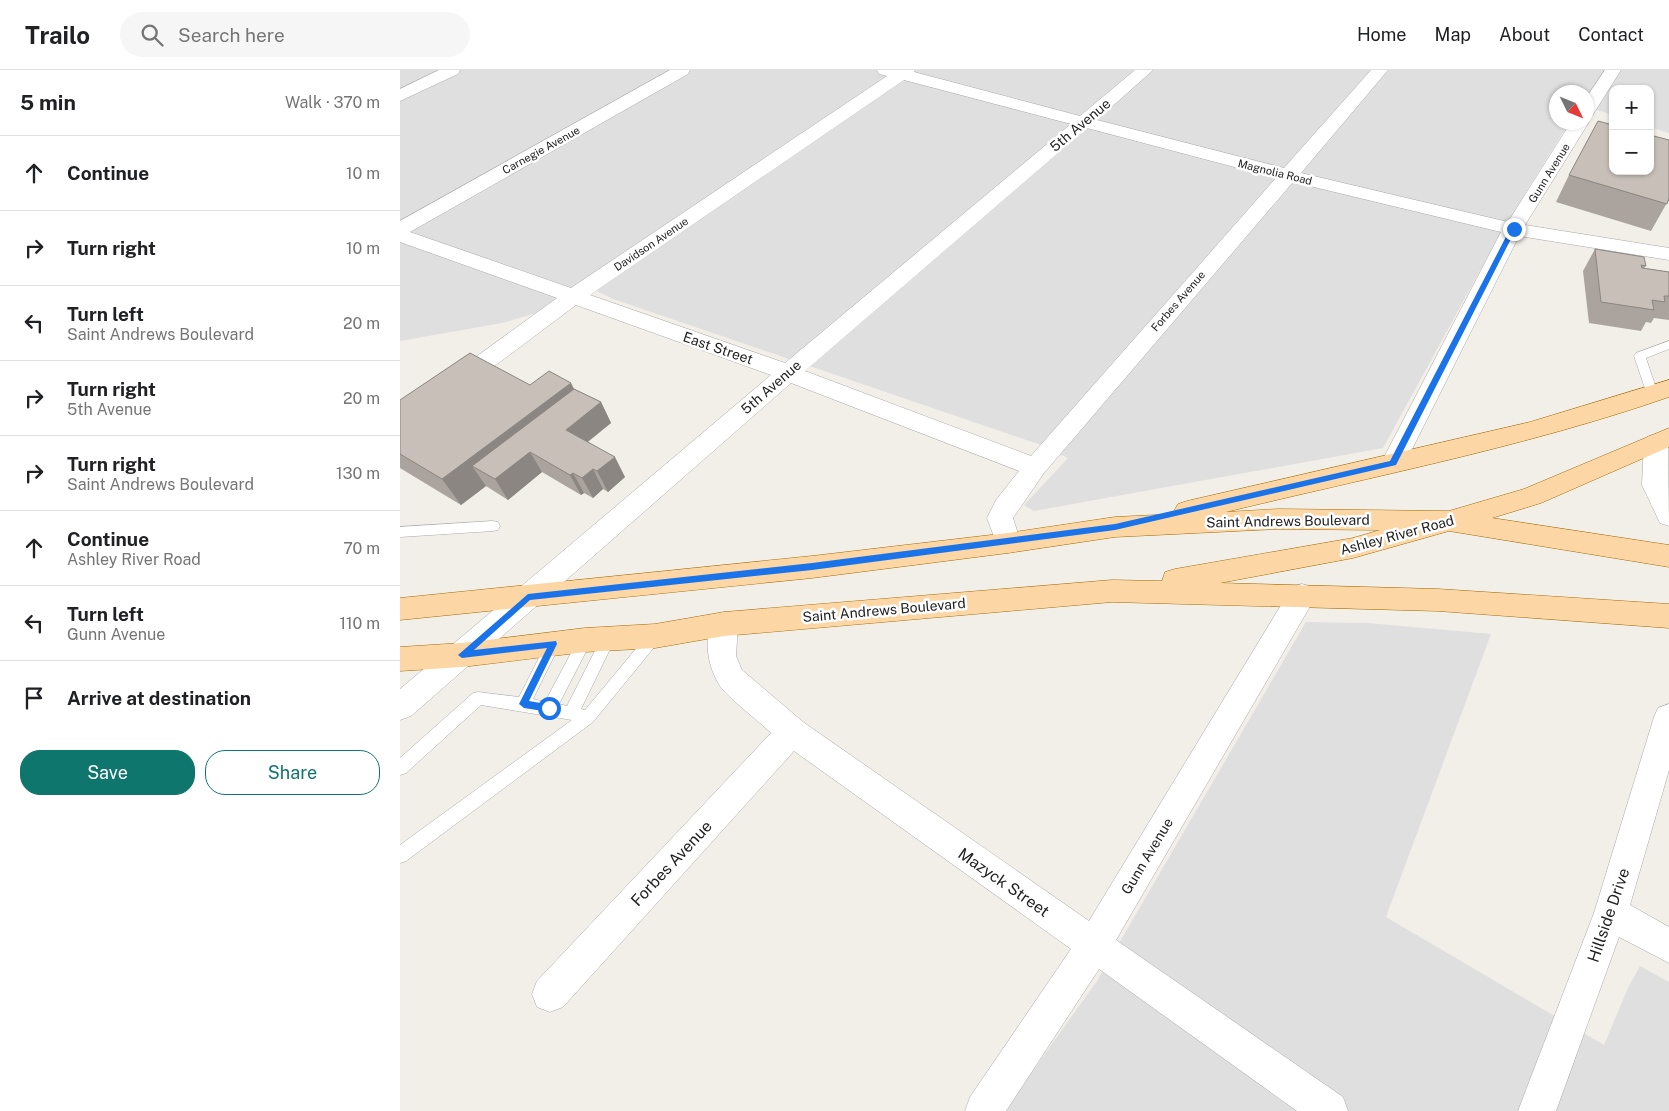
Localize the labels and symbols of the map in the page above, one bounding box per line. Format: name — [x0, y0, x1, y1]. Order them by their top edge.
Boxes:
north arrow — [1549, 85, 1594, 130]
street label: 5th Avenue — [1047, 95, 1114, 155]
street label: Carnegie Avenue — [500, 124, 582, 176]
street label: Gunn Avenue — [1526, 141, 1572, 205]
street label: Magnolia Road — [1237, 157, 1313, 187]
street label: Davidson Avenue — [612, 215, 690, 273]
route end — [1503, 218, 1526, 241]
street label: Forbes Avenue — [1149, 269, 1207, 333]
street label: East Street — [681, 329, 755, 367]
street label: 5th Avenue — [738, 357, 804, 417]
street label: Saint Andrews Boulevard — [1206, 512, 1370, 530]
street label: Ashley River Road — [1338, 512, 1456, 558]
street label: Saint Andrews Boulevard — [802, 595, 966, 625]
route start — [538, 697, 561, 720]
street label: Gunn Avenue — [1118, 815, 1176, 897]
street label: Forbes Avenue — [627, 817, 716, 910]
street label: Mazyck Street — [954, 844, 1053, 921]
street label: Hillside Drive — [1583, 866, 1633, 965]

